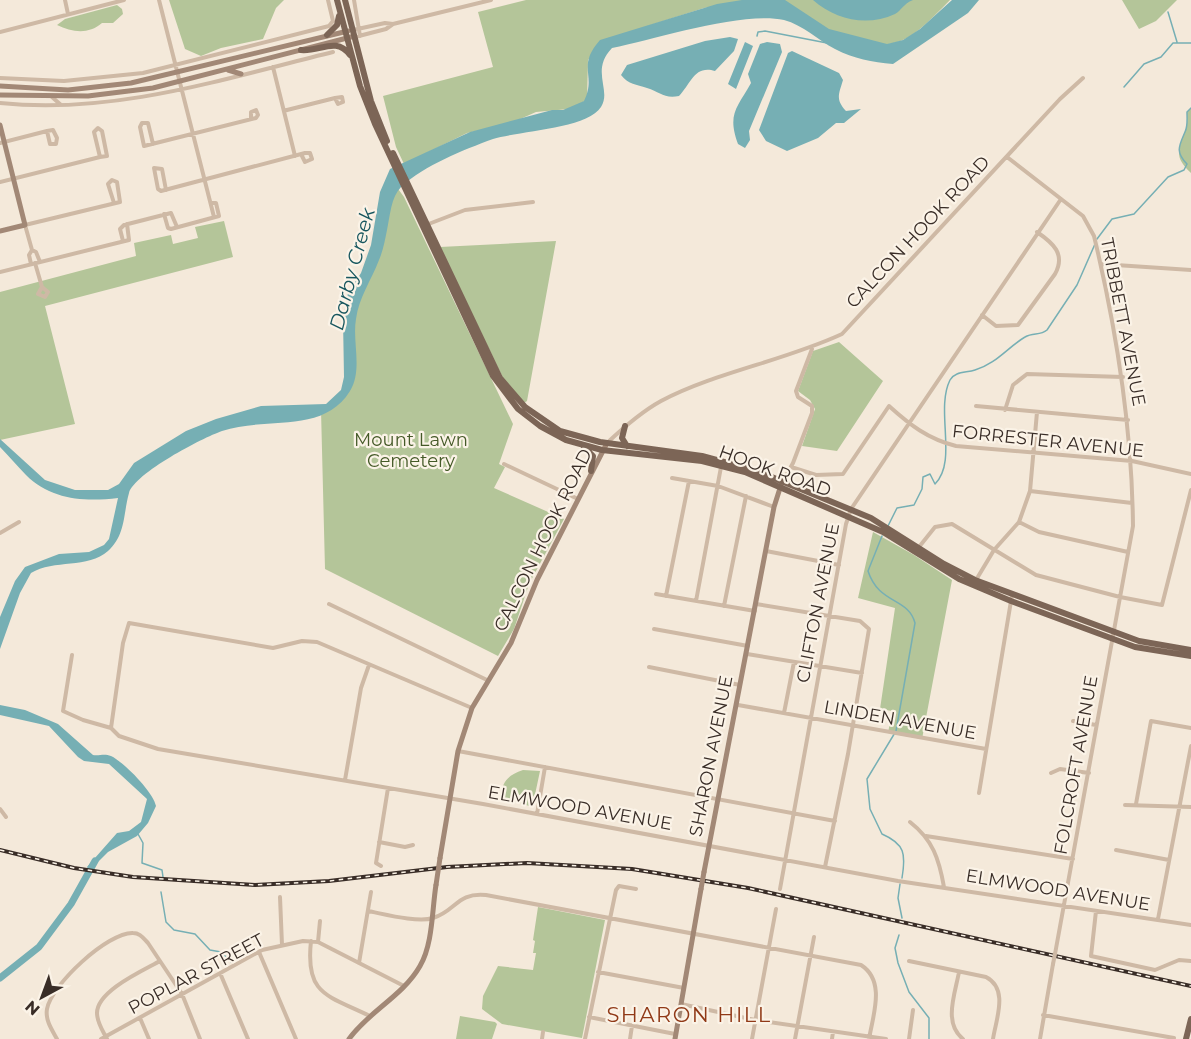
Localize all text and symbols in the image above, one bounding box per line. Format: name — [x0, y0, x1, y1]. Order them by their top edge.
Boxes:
street label: CALCON HOOK ROAD — [842, 151, 994, 313]
water label: Darby Creek — [324, 204, 380, 333]
street label: TRIBBETT AVENUE — [1096, 236, 1150, 408]
street label: FORRESTER AVENUE — [951, 420, 1145, 462]
park label: Mount Lawn Cemetery — [354, 429, 468, 472]
street label: HOOK ROAD — [716, 440, 834, 502]
street label: CALCON HOOK ROAD — [489, 445, 597, 635]
street label: CLIFTON AVENUE — [792, 521, 844, 685]
street label: SHARON AVENUE — [685, 674, 737, 838]
street label: FOLCROFT AVENUE — [1049, 674, 1103, 856]
street label: LINDEN AVENUE — [822, 696, 978, 744]
street label: ELMWOOD AVENUE — [486, 781, 674, 835]
street label: ELMWOOD AVENUE — [964, 865, 1152, 915]
street label: POPLAR STREET — [124, 929, 268, 1019]
north arrow — [12, 967, 72, 1027]
text: N — [21, 997, 44, 1019]
district label: SHARON HILL — [606, 1002, 772, 1027]

